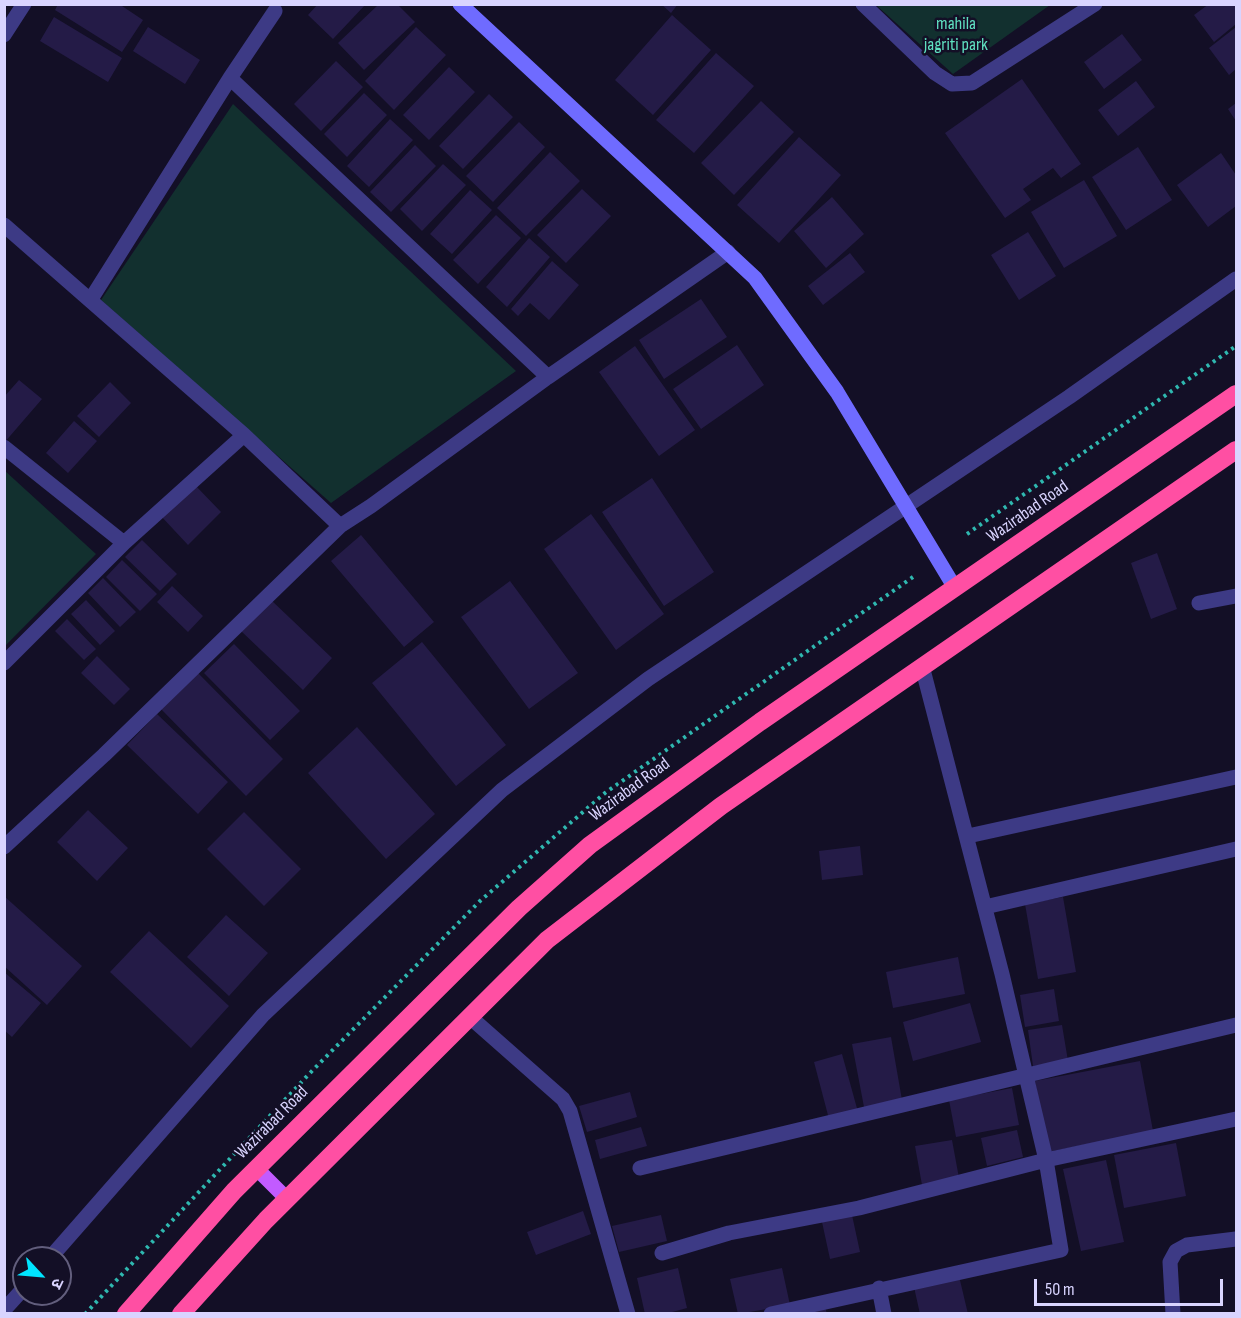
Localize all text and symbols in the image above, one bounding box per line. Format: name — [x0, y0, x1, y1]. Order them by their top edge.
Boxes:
park label: mahila jagriti park — [924, 13, 988, 56]
street label: Wazirabad Road — [983, 476, 1073, 548]
street label: Wazirabad Road — [585, 753, 675, 827]
street label: Wazirabad Road — [231, 1082, 313, 1164]
north arrow — [12, 1246, 72, 1306]
scale bar — [1037, 1267, 1226, 1305]
text: उ — [46, 1275, 67, 1292]
text: 50 m — [1045, 1279, 1075, 1300]

